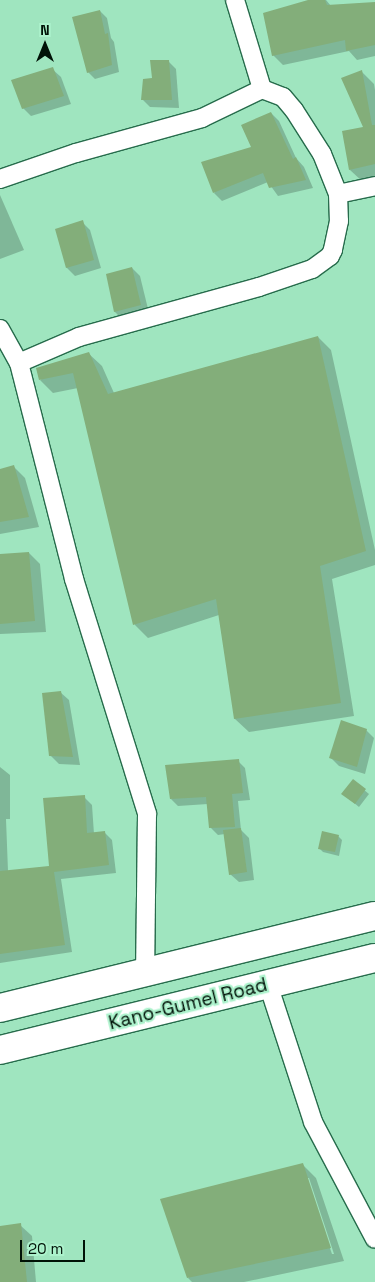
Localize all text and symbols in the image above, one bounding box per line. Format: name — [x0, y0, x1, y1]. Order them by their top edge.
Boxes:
north arrow — [20, 20, 70, 70]
text: N — [40, 21, 50, 39]
street label: Kano-Gumel Road — [106, 973, 270, 1035]
scale bar — [22, 1230, 88, 1262]
text: 20 m — [28, 1239, 63, 1258]

